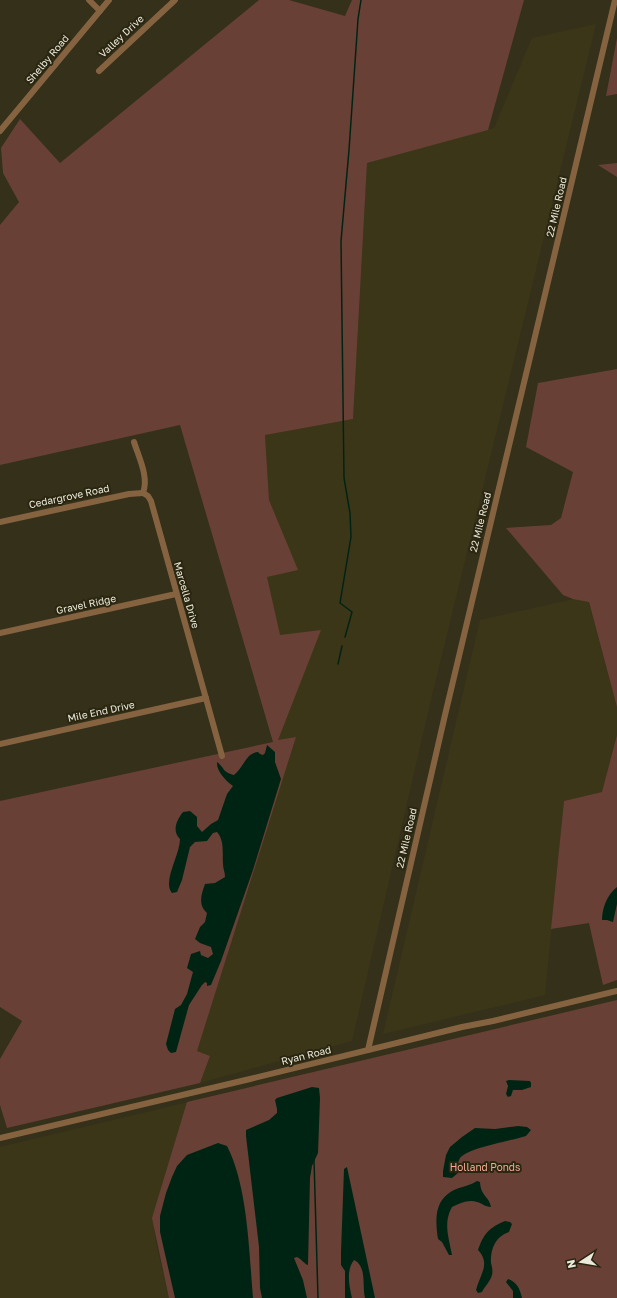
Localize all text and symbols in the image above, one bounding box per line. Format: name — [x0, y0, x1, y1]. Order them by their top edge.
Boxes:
street label: Valley Drive — [96, 12, 146, 60]
street label: Shelby Road — [23, 32, 71, 86]
street label: 22 Mile Road — [543, 176, 569, 238]
street label: Cedargrove Road — [28, 482, 110, 510]
street label: 22 Mile Road — [467, 491, 493, 553]
street label: Marcella Drive — [172, 560, 202, 630]
street label: Gravel Ridge — [55, 592, 117, 616]
street label: Mile End Drive — [66, 698, 136, 724]
street label: 22 Mile Road — [393, 807, 419, 869]
street label: Ryan Road — [280, 1043, 332, 1067]
park label: Holland Ponds — [450, 1161, 520, 1173]
north arrow — [561, 1242, 601, 1282]
text: N — [564, 1259, 578, 1270]

